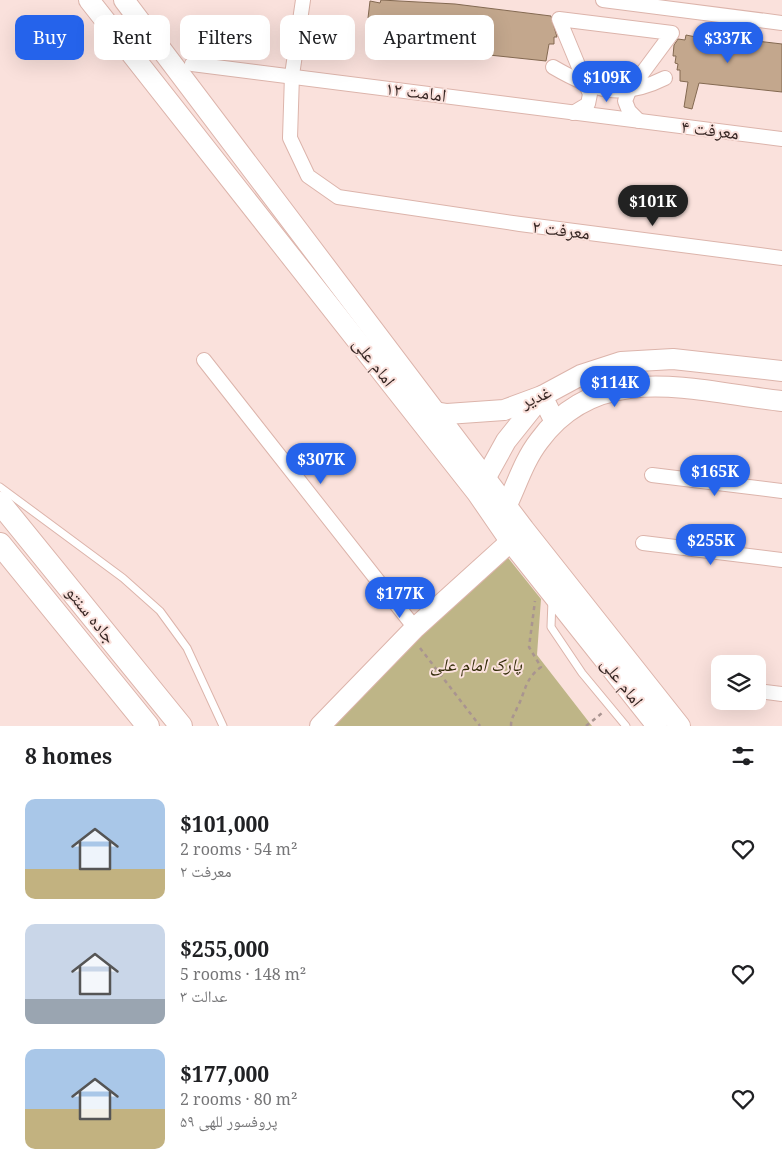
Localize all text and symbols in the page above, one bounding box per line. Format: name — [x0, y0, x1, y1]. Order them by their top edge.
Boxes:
chip: Buy — [15, 15, 84, 60]
chip: Rent — [94, 15, 170, 60]
chip: Filters — [180, 15, 270, 60]
chip: New — [280, 15, 355, 60]
chip: Apartment — [365, 15, 494, 60]
pin: $337K — [693, 22, 763, 64]
text: $337K — [704, 27, 752, 49]
pin: $109K — [572, 61, 642, 103]
text: $109K — [583, 66, 631, 88]
street label: امامت ۱۲ — [384, 75, 448, 107]
street label: معرفت ۴ — [680, 114, 740, 144]
pin: $101K — [618, 184, 688, 227]
text: $101K — [629, 190, 677, 212]
street label: معرفت ۲ — [531, 214, 591, 244]
street label: امام علی — [347, 332, 402, 392]
pin: $114K — [580, 366, 650, 408]
text: $114K — [591, 371, 639, 393]
street label: غدیر — [516, 379, 555, 414]
pin: $307K — [286, 442, 356, 485]
text: $307K — [297, 448, 345, 470]
pin: $165K — [680, 454, 750, 497]
text: $165K — [691, 460, 739, 482]
pin: $255K — [676, 524, 746, 566]
text: $255K — [687, 529, 735, 551]
pin: $177K — [365, 576, 435, 619]
street label: جاده سنتو — [61, 581, 122, 648]
text: $177K — [376, 582, 424, 604]
park label: پارک امام علی — [430, 652, 523, 677]
street label: امام علی — [595, 652, 650, 712]
map controls — [711, 655, 766, 710]
button: layers — [711, 655, 766, 710]
text: 8 homes — [25, 742, 112, 770]
icon: filters — [729, 742, 757, 770]
text: $101,000 — [180, 810, 269, 838]
icon: home — [65, 819, 125, 879]
icon: heart — [729, 835, 757, 863]
text: 2 rooms · 54 m² — [180, 838, 297, 860]
text: معرفت ۲ — [180, 860, 232, 882]
text: $255,000 — [180, 935, 269, 963]
icon: home — [65, 944, 125, 1004]
icon: heart — [729, 960, 757, 988]
text: 5 rooms · 148 m² — [180, 963, 306, 985]
text: عدالت ۳ — [180, 985, 227, 1007]
text: $177,000 — [180, 1060, 269, 1088]
icon: home — [65, 1069, 125, 1129]
icon: heart — [729, 1085, 757, 1113]
text: 2 rooms · 80 m² — [180, 1088, 297, 1110]
text: پروفسور للهی ۵۹ — [180, 1110, 278, 1132]

